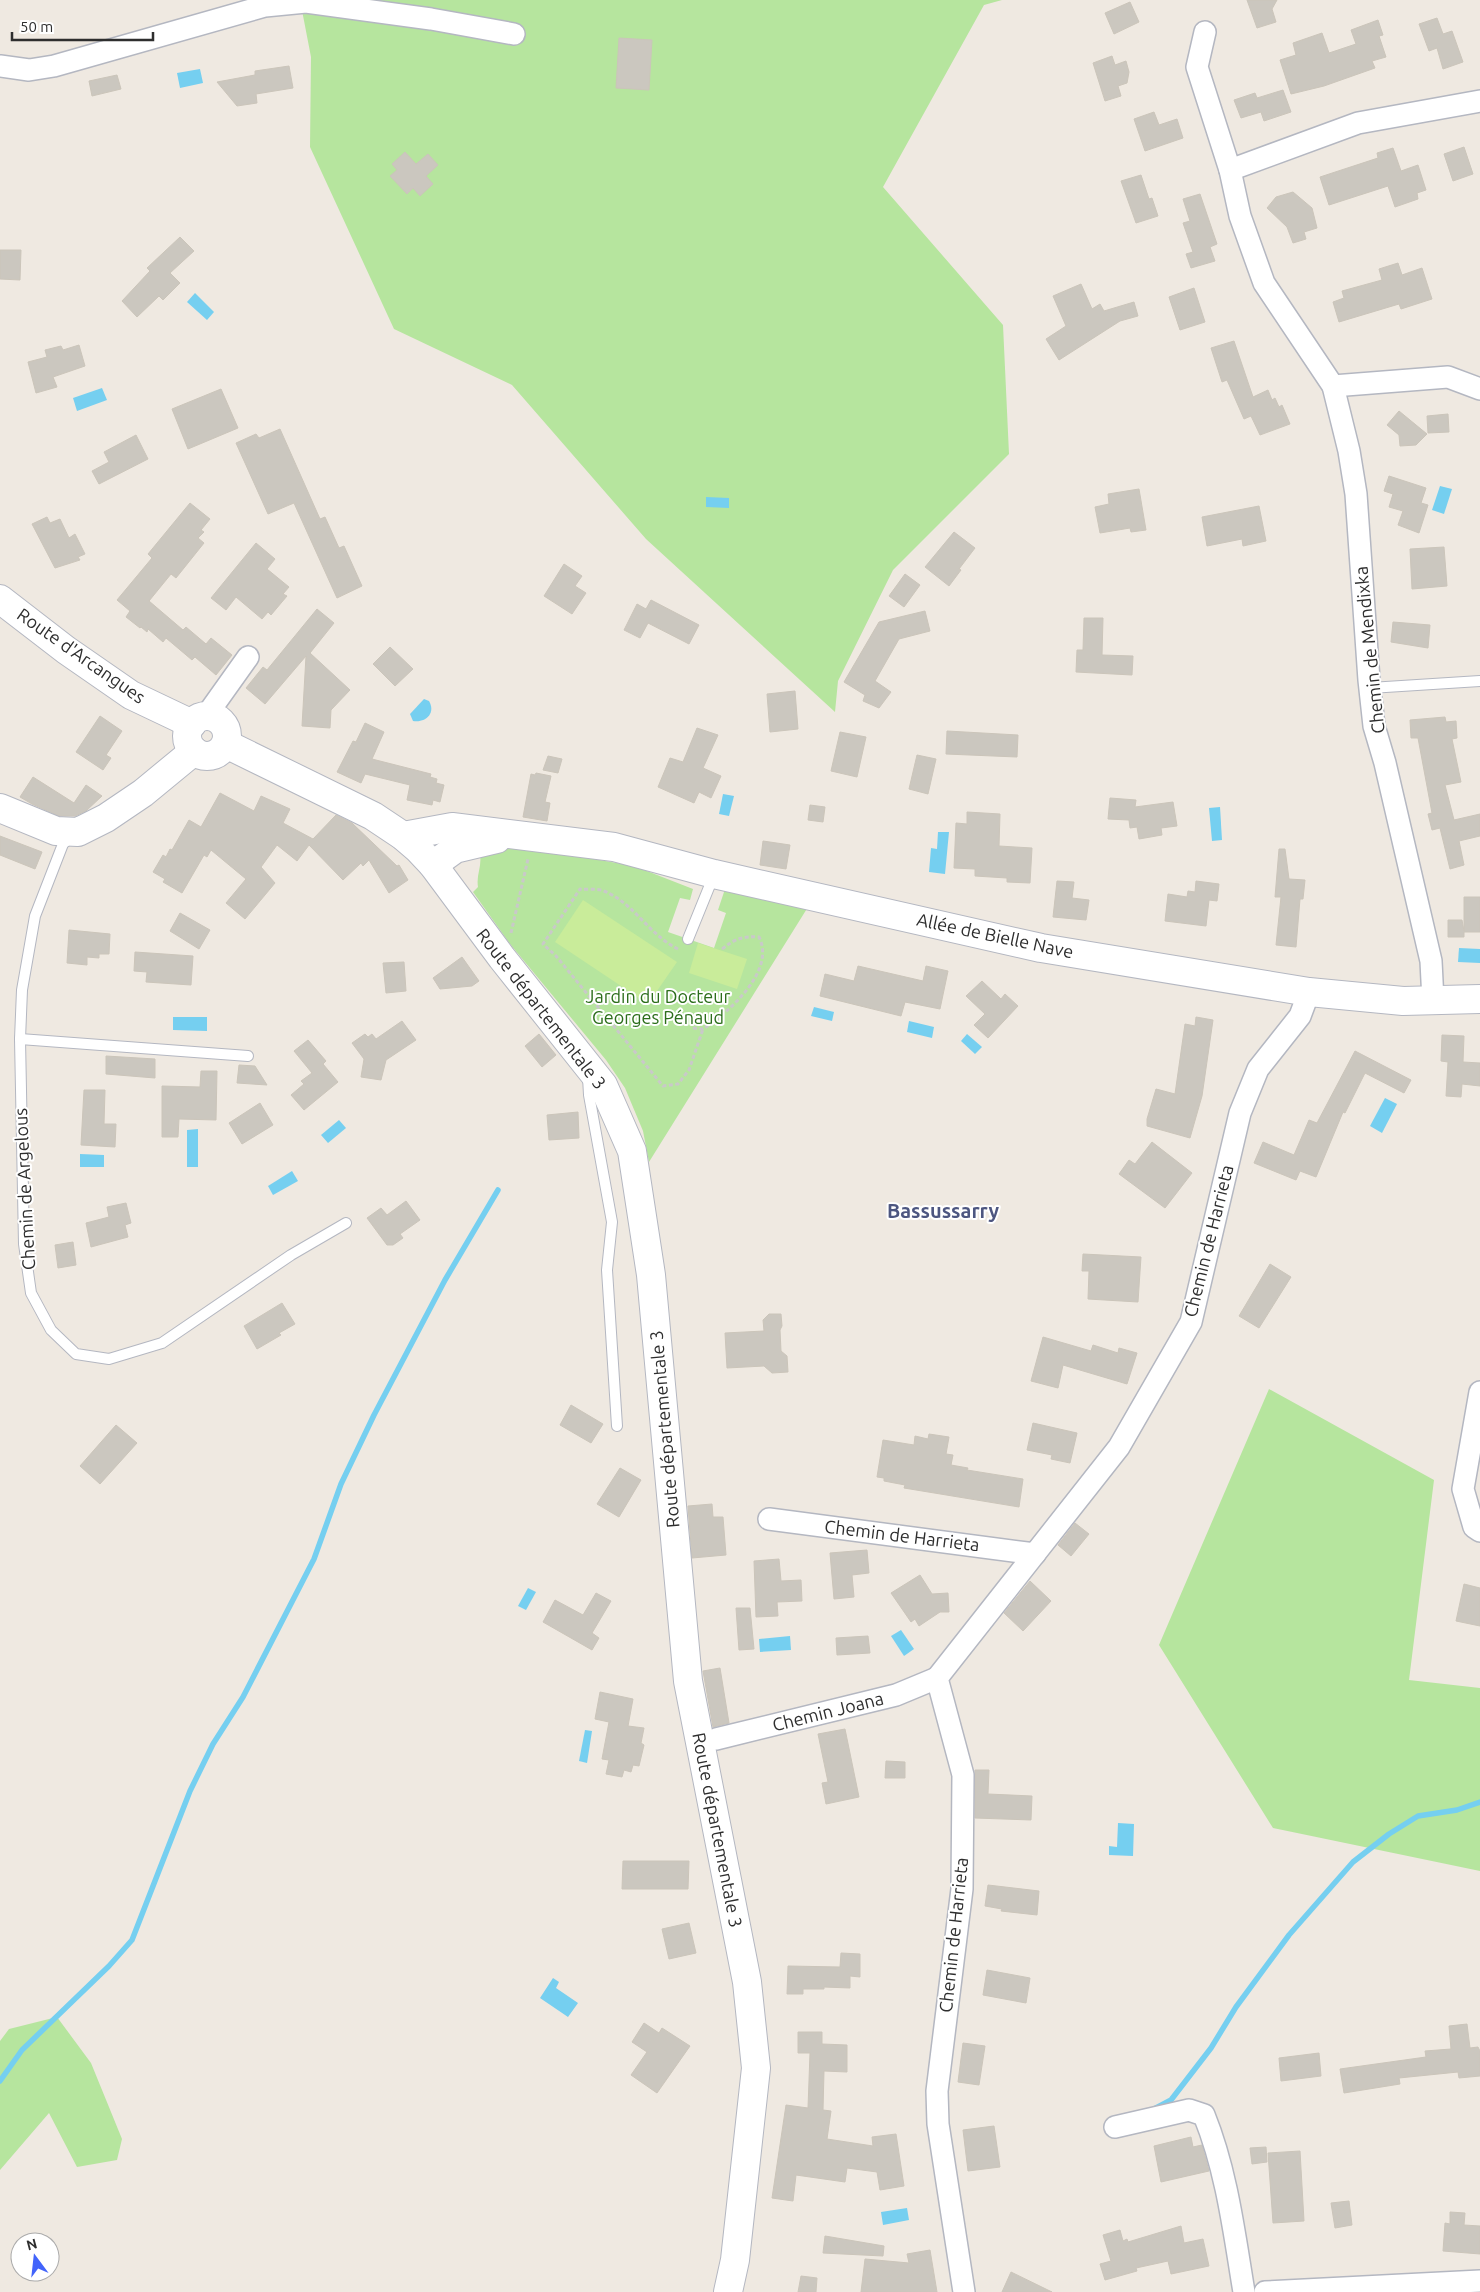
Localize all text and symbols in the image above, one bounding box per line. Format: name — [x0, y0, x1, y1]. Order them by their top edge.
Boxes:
scale bar — [12, 10, 154, 42]
text: 50 m — [20, 18, 53, 35]
street label: Chemin de Mendixka — [1350, 565, 1388, 735]
street label: Route d'Arcangues — [14, 604, 150, 707]
street label: Allée de Bielle Nave — [915, 909, 1075, 961]
street label: Route départementale 3 — [473, 924, 611, 1093]
park label: Jardin du Docteur Georges Pénaud — [586, 986, 731, 1027]
street label: Chemin de Argelous — [10, 1107, 38, 1271]
street label: Chemin de Harrieta — [1179, 1163, 1237, 1319]
district label: Bassussarry — [887, 1199, 999, 1222]
street label: Route départementale 3 — [645, 1330, 683, 1529]
street label: Chemin de Harrieta — [823, 1516, 981, 1554]
street label: Chemin Joana — [770, 1688, 885, 1734]
street label: Route départementale 3 — [689, 1731, 747, 1929]
street label: Chemin de Harrieta — [935, 1856, 971, 2014]
north arrow — [10, 2232, 60, 2282]
text: N — [25, 2235, 39, 2254]

